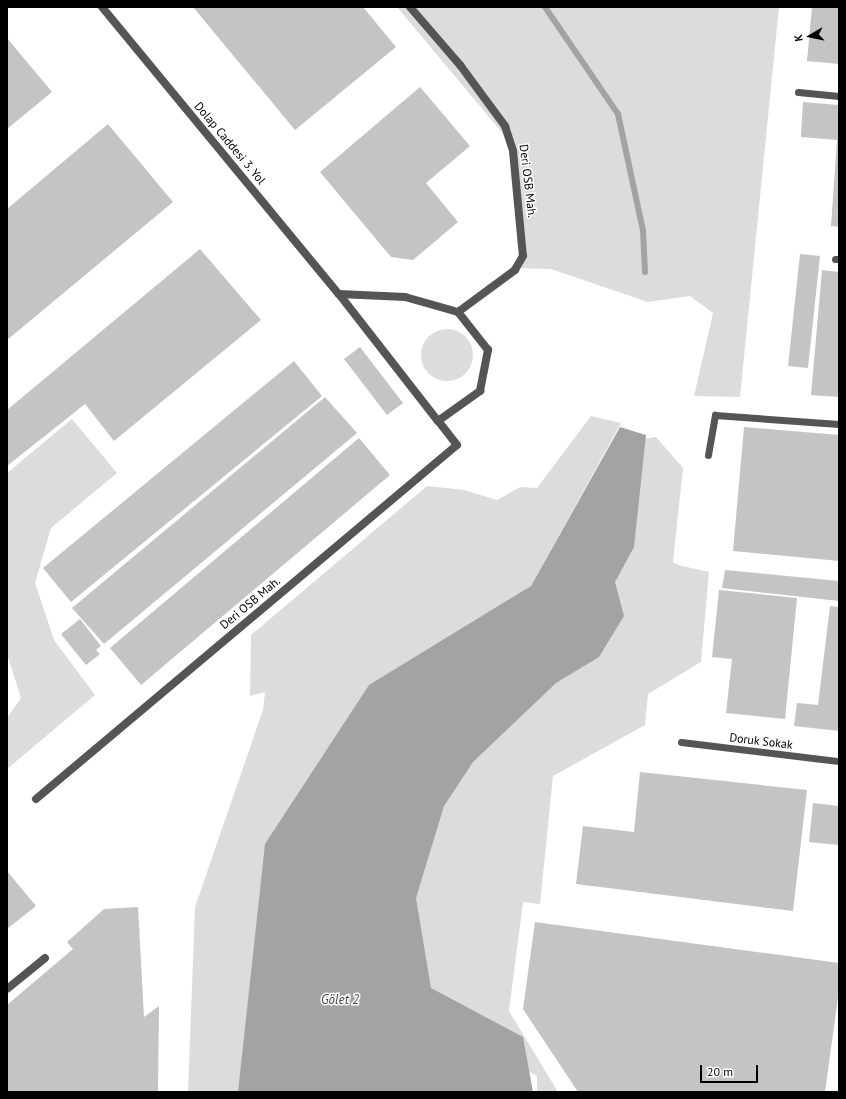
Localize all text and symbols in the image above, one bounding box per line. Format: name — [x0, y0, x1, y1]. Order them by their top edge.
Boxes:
north arrow — [790, 16, 830, 56]
text: K — [791, 33, 806, 42]
street label: Dolap Caddesi 3. Yol — [191, 98, 269, 188]
street label: Deri OSB Mah. — [516, 143, 540, 219]
street label: Deri OSB Mah. — [217, 574, 283, 632]
street label: Doruk Sokak — [728, 730, 794, 752]
water label: Gölet 2 — [321, 992, 359, 1008]
scale bar — [702, 1057, 760, 1083]
text: 20 m — [707, 1064, 733, 1079]

